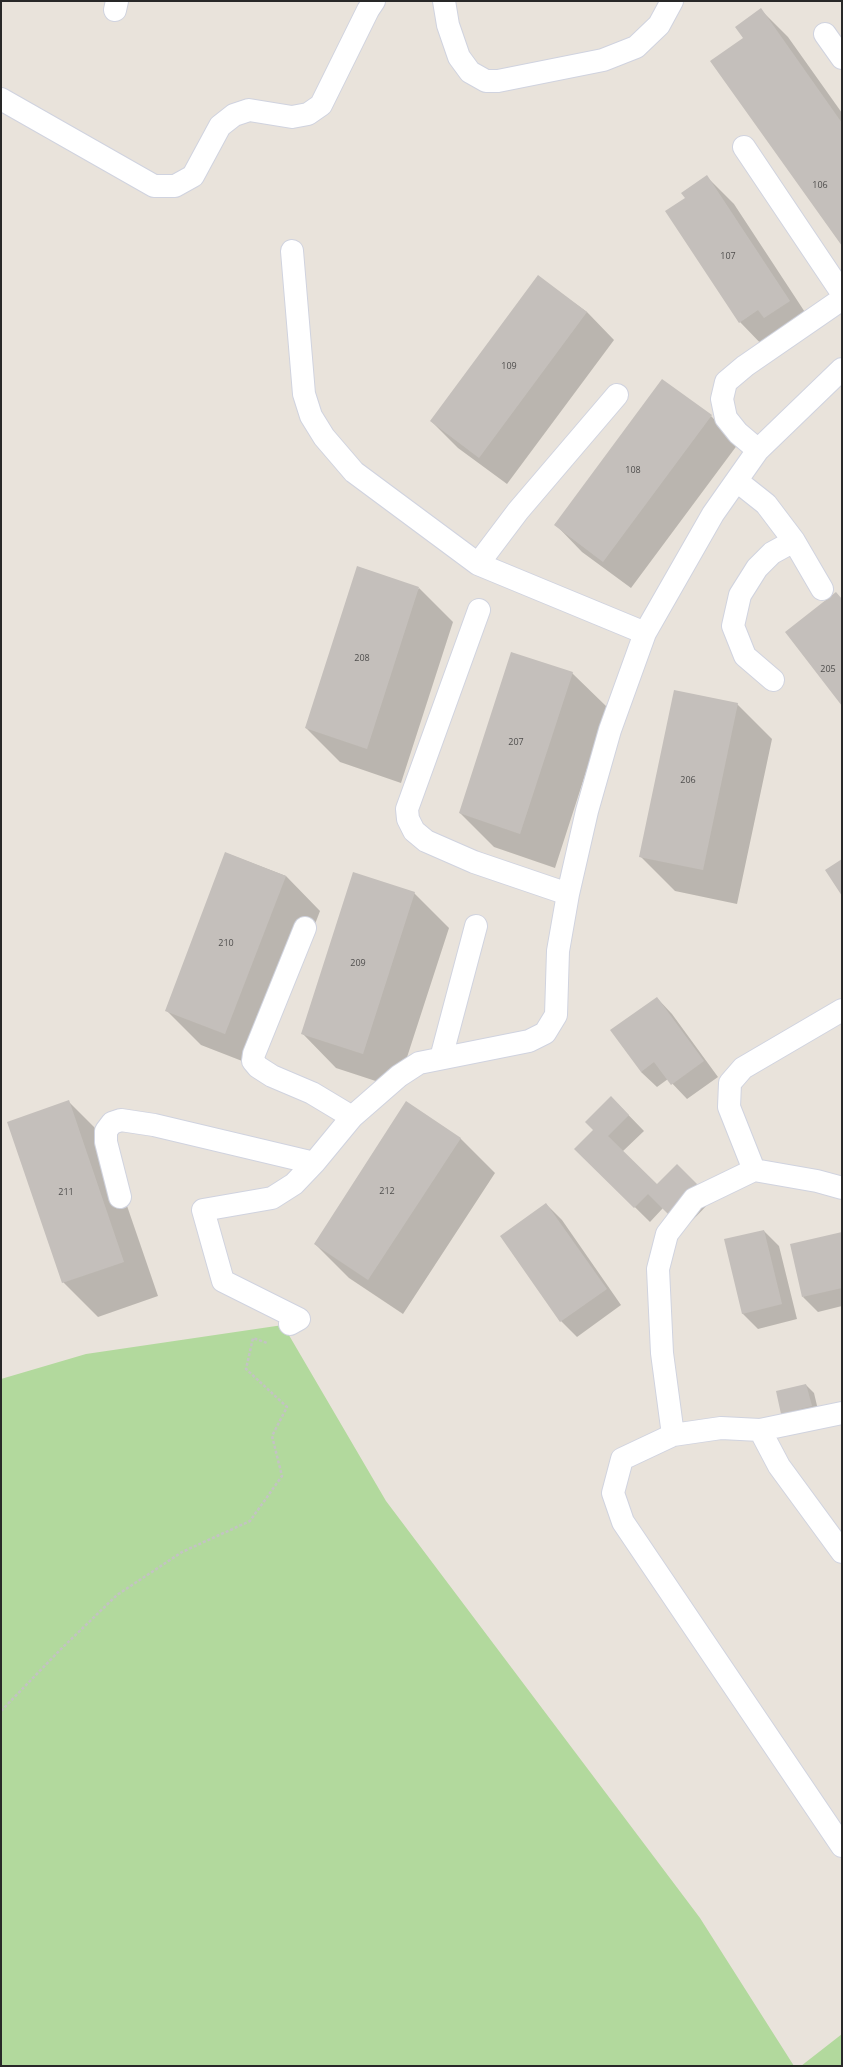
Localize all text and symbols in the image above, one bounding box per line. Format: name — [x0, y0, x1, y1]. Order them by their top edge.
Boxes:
house number: 106 — [812, 180, 828, 190]
house number: 107 — [720, 251, 736, 261]
house number: 109 — [501, 361, 517, 371]
house number: 108 — [625, 465, 641, 475]
house number: 208 — [354, 653, 370, 663]
house number: 205 — [820, 664, 836, 674]
house number: 207 — [508, 737, 524, 747]
house number: 206 — [680, 775, 696, 785]
house number: 210 — [218, 938, 234, 948]
house number: 209 — [350, 958, 366, 968]
house number: 212 — [379, 1186, 395, 1196]
house number: 211 — [58, 1187, 74, 1197]

